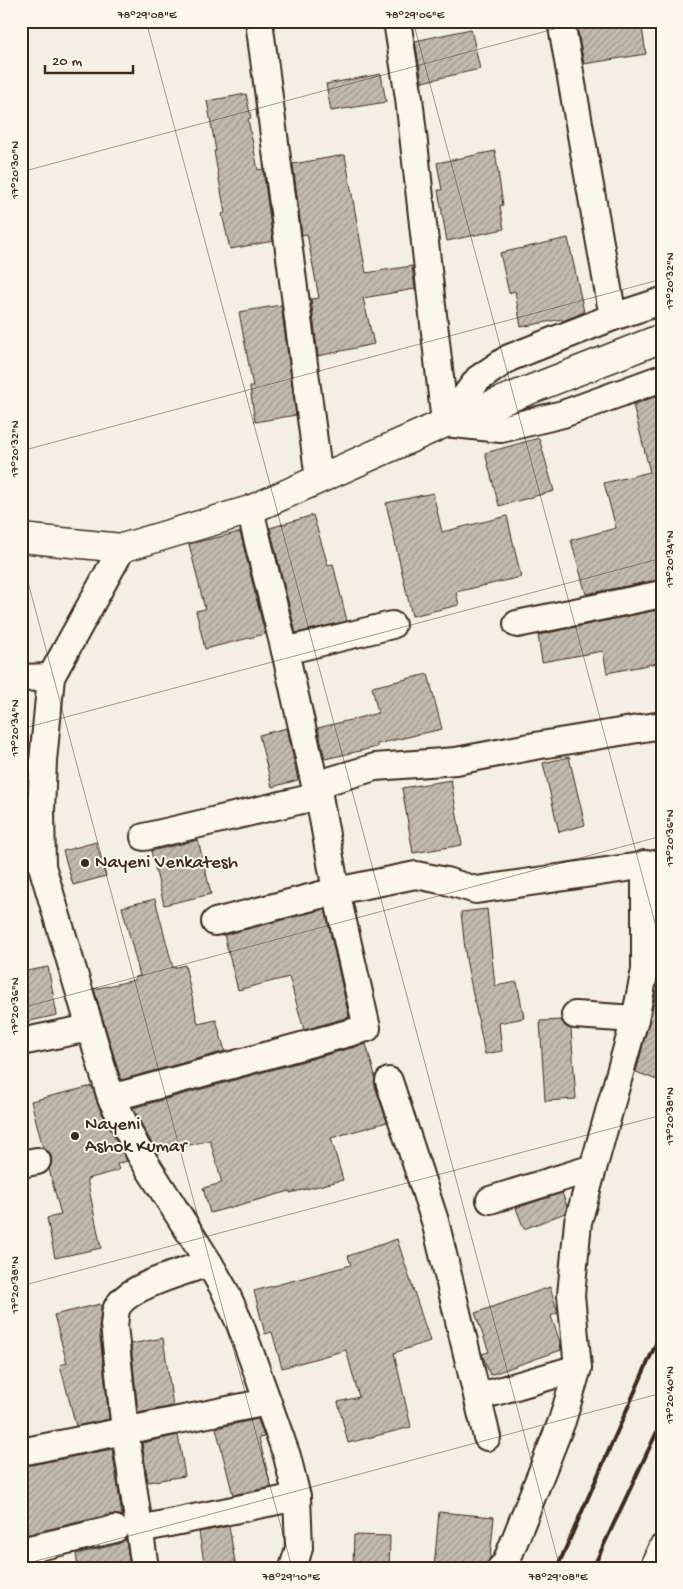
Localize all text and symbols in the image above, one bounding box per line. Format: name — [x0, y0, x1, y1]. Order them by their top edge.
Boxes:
text: 78°29'08"E — [116, 9, 177, 23]
text: 78°29'06"E — [385, 9, 445, 23]
scale bar — [45, 42, 132, 74]
text: 20 m — [52, 53, 82, 71]
text: 17°20'30"N — [9, 141, 23, 200]
text: 17°20'32"N — [664, 252, 678, 311]
text: 17°20'32"N — [9, 420, 23, 479]
text: 17°20'34"N — [664, 530, 678, 588]
text: 17°20'34"N — [9, 699, 23, 757]
text: 17°20'36"N — [664, 809, 678, 868]
place label: Nayeni Venkatesh — [95, 852, 238, 875]
marker: Nayeni Venkatesh — [79, 857, 91, 869]
text: 17°20'36"N — [9, 977, 23, 1036]
text: 17°20'38"N — [664, 1087, 678, 1146]
place label: Nayeni Ashok Kumar — [85, 1114, 189, 1159]
marker: Nayeni Ashok Kumar — [69, 1130, 81, 1142]
text: 17°20'38"N — [9, 1256, 23, 1315]
text: 17°20'40"N — [664, 1366, 678, 1425]
text: 78°29'10"E — [261, 1571, 320, 1585]
text: 78°29'08"E — [527, 1571, 588, 1585]

